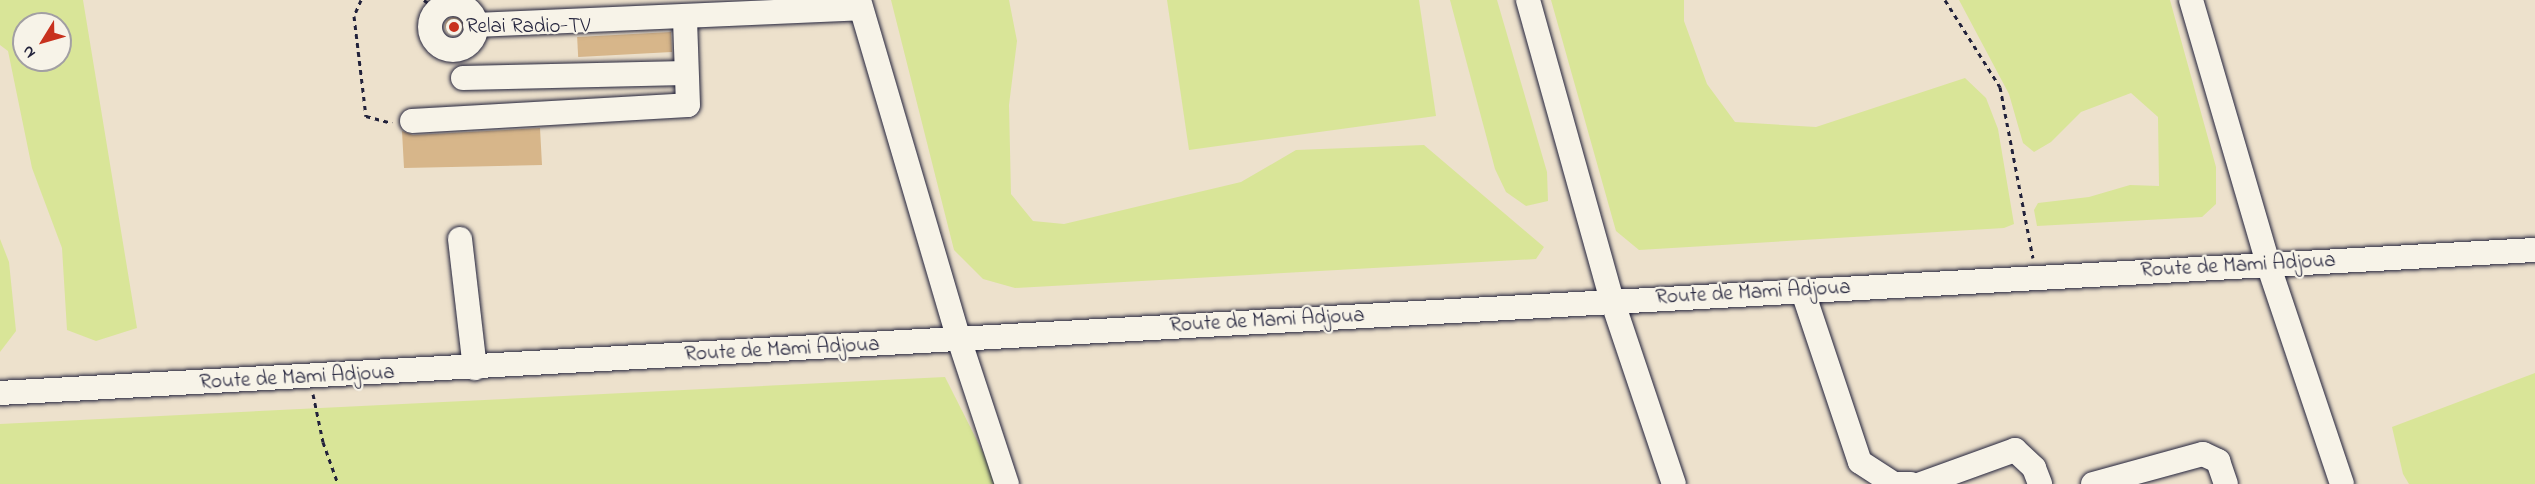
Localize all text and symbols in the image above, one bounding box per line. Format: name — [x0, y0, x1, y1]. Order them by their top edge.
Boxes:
north arrow — [12, 12, 72, 72]
place label: Relai Radio-TV — [466, 14, 590, 40]
marker: Relai Radio-TV — [447, 20, 461, 34]
text: N — [16, 40, 42, 63]
street label: Route de Mami Adjoua — [2140, 248, 2336, 284]
street label: Route de Mami Adjoua — [1655, 275, 1851, 311]
street label: Route de Mami Adjoua — [1169, 303, 1365, 339]
street label: Route de Mami Adjoua — [684, 332, 880, 368]
street label: Route de Mami Adjoua — [199, 360, 395, 396]

